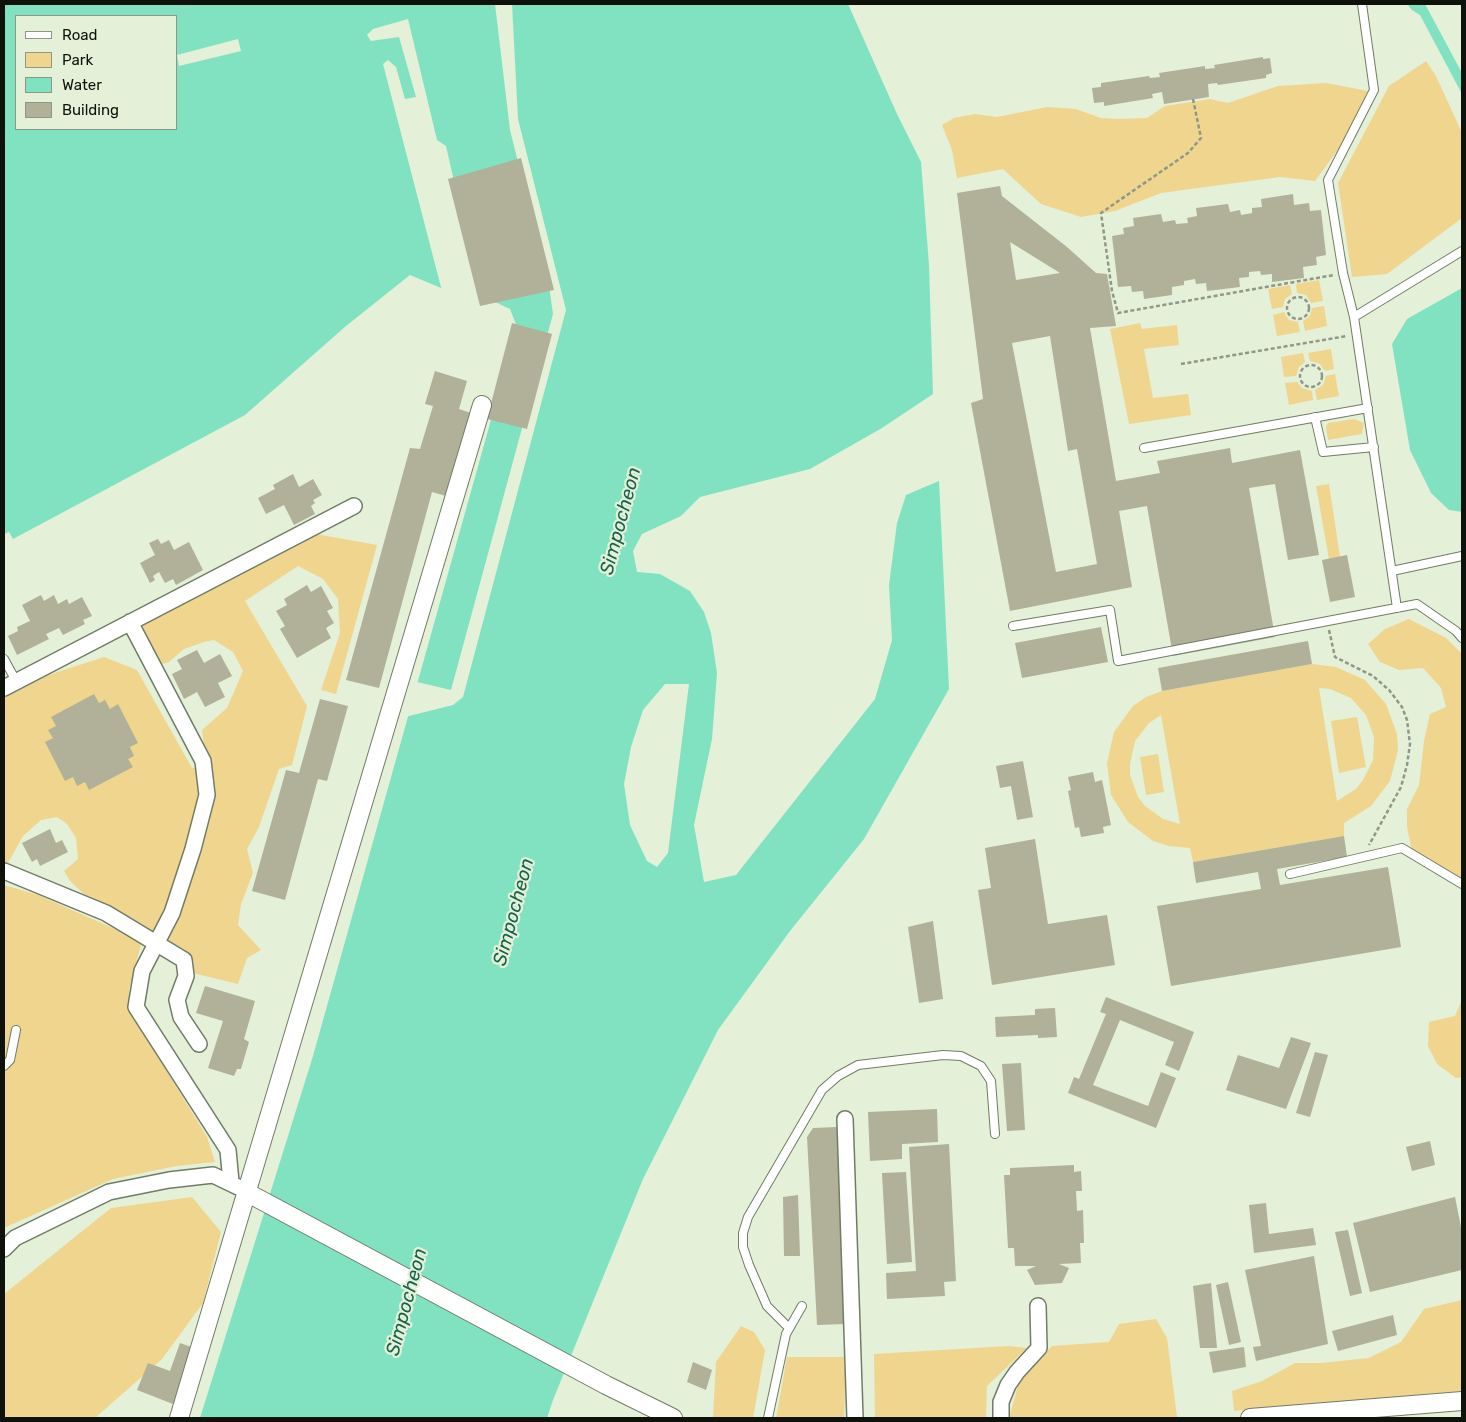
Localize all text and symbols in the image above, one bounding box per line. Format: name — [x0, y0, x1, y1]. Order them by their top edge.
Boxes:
legend — [15, 15, 178, 130]
text: Road — [62, 26, 98, 44]
text: Park — [62, 51, 93, 69]
text: Water — [62, 76, 102, 94]
text: Building — [62, 101, 119, 119]
water label: Simpocheon — [596, 465, 646, 577]
water label: Simpocheon — [489, 856, 539, 968]
water label: Simpocheon — [382, 1246, 432, 1358]

